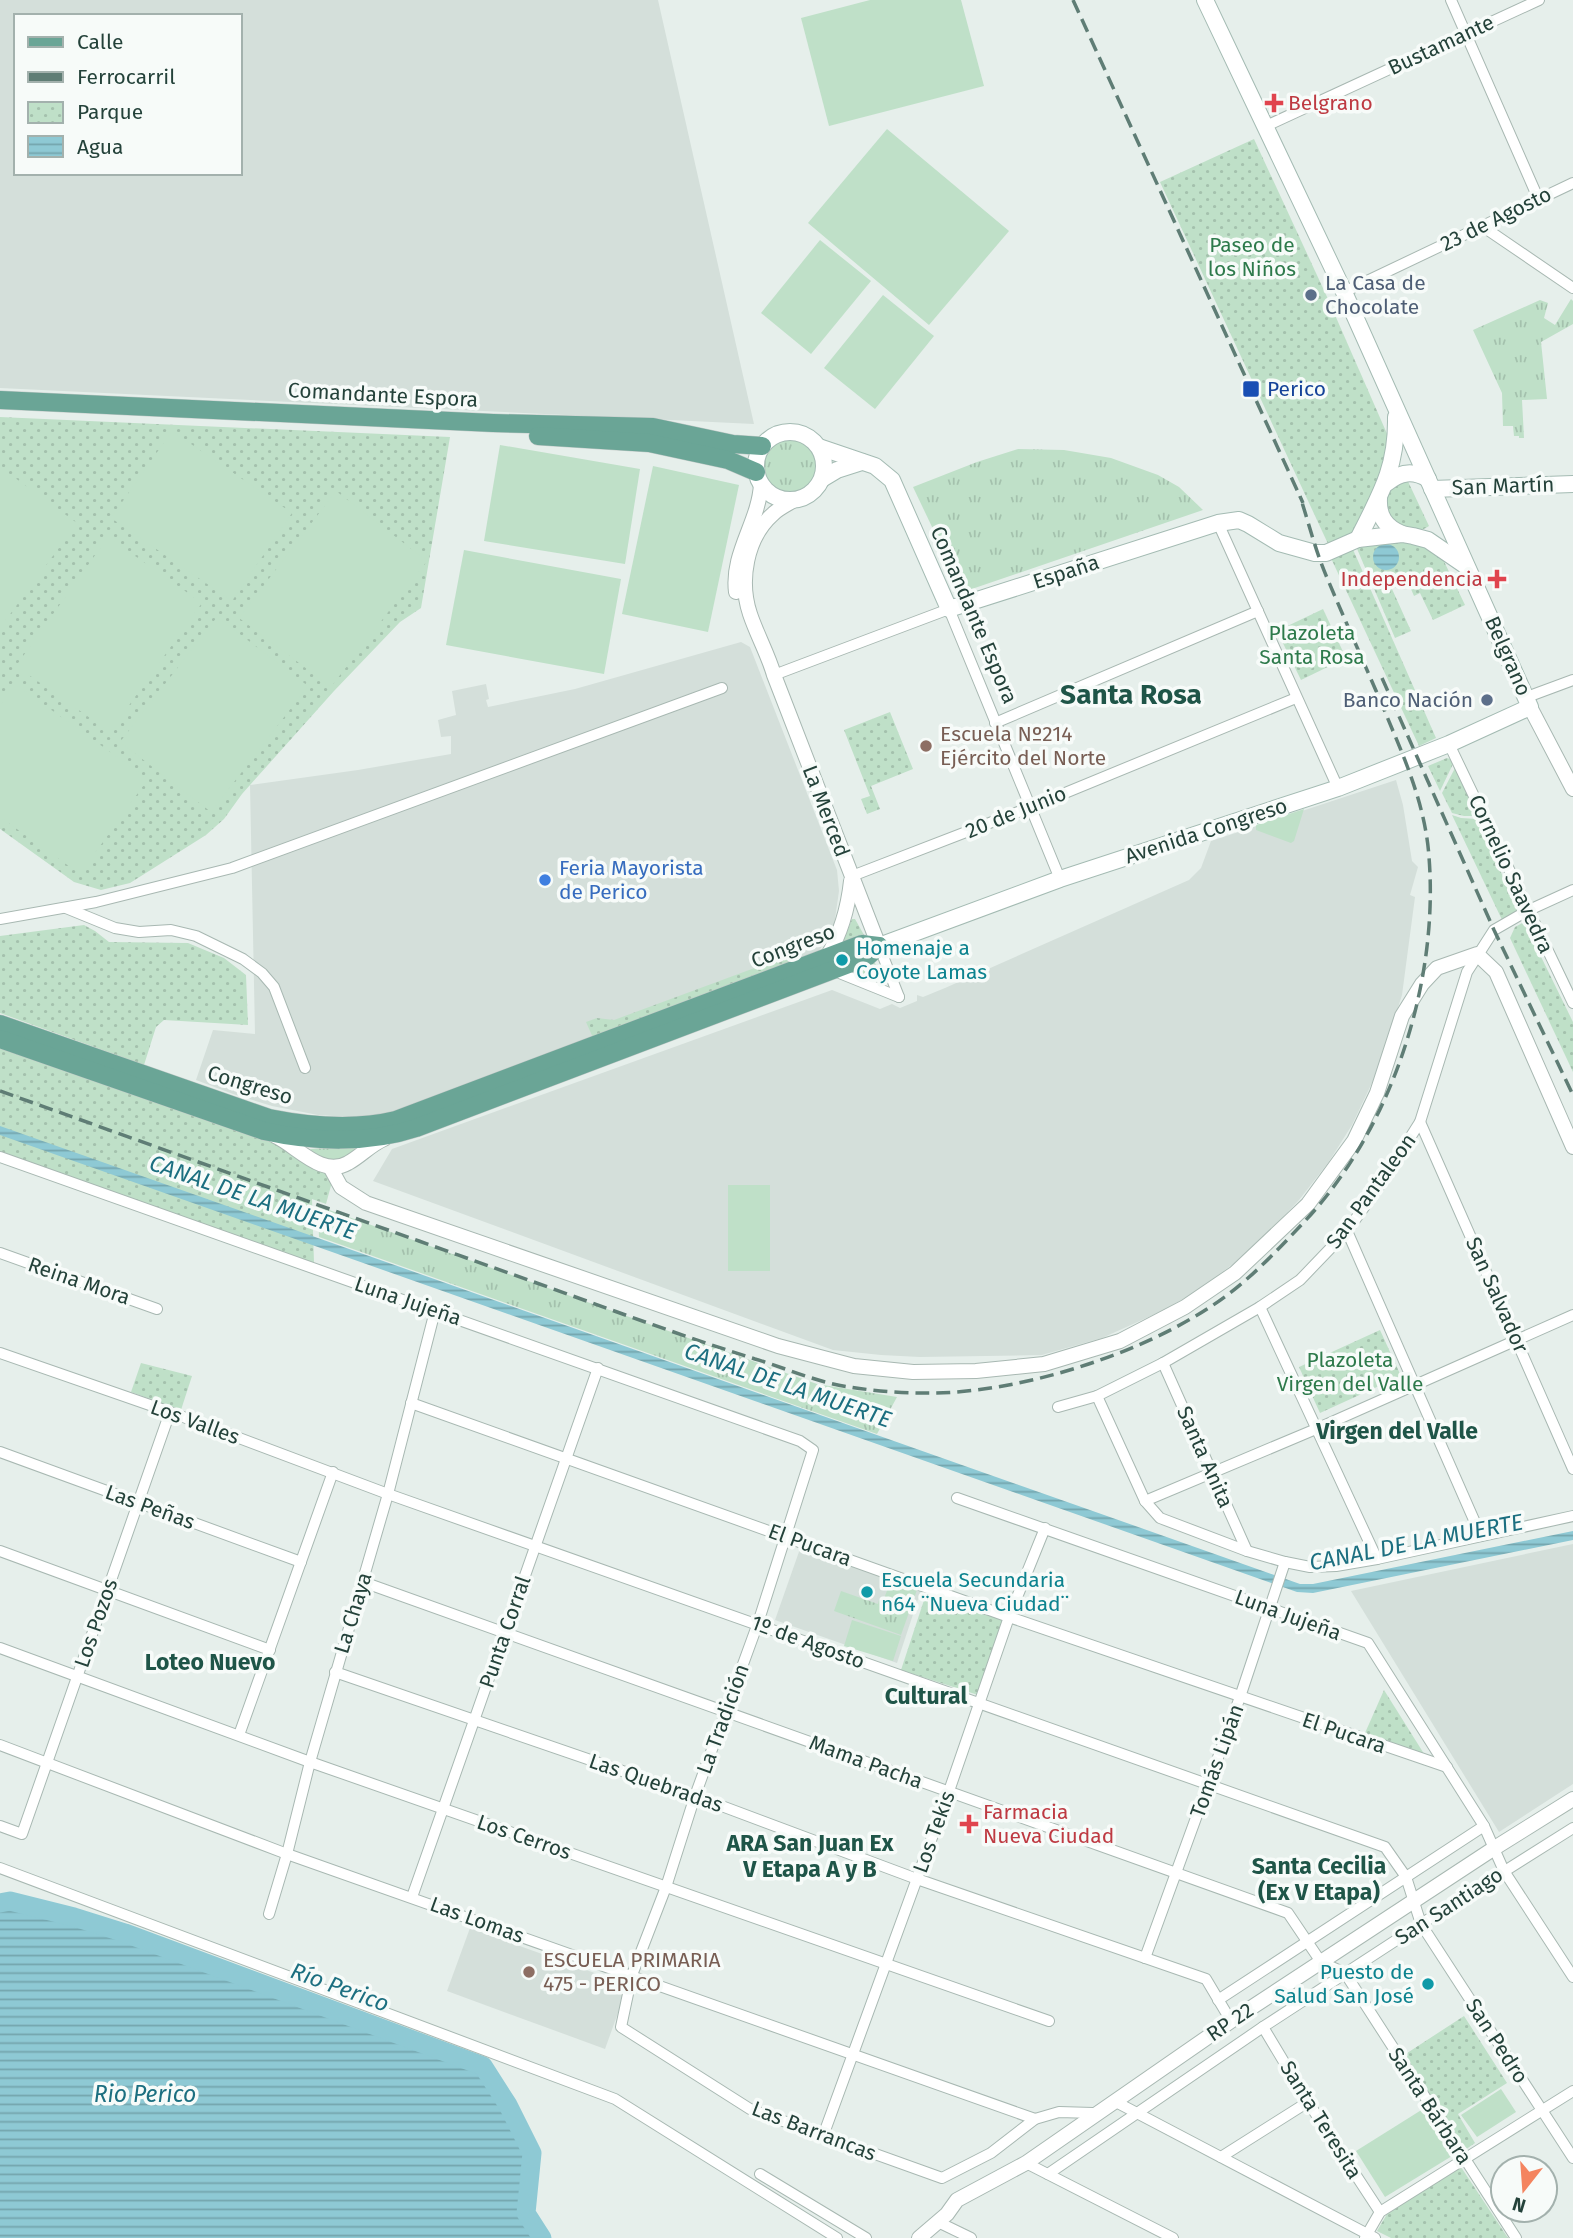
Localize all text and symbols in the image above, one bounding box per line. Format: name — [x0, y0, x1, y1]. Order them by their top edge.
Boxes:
street label: Bustamante — [1384, 9, 1498, 81]
legend — [14, 14, 242, 175]
text: Calle — [77, 29, 123, 55]
text: Ferrocarril — [77, 64, 175, 90]
place label: Belgrano — [1288, 90, 1373, 116]
marker: Belgrano — [1266, 95, 1282, 111]
text: Parque — [77, 99, 143, 125]
text: Agua — [77, 134, 123, 160]
street label: 23 de Agosto — [1436, 181, 1556, 257]
park label: Paseo de los Niños — [1208, 232, 1296, 282]
place label: La Casa de Chocolate — [1325, 270, 1426, 320]
marker: La Casa de Chocolate — [1303, 287, 1319, 303]
place label: Perico — [1267, 376, 1326, 402]
street label: Comandante Espora — [287, 377, 479, 413]
marker: Perico — [1241, 379, 1261, 399]
street label: San Martín — [1451, 471, 1555, 501]
street label: Comandante Espora — [925, 522, 1023, 708]
street label: España — [1029, 549, 1103, 595]
place label: Independencia — [1341, 566, 1483, 592]
marker: Independencia — [1489, 571, 1505, 587]
street label: Belgrano — [1479, 612, 1537, 700]
park label: Plazoleta Santa Rosa — [1259, 620, 1365, 670]
district label: Santa Rosa — [1060, 678, 1202, 711]
place label: Banco Nación — [1343, 687, 1473, 713]
marker: Banco Nación — [1479, 692, 1495, 708]
place label: Escuela Nº214 Ejército del Norte — [940, 721, 1106, 771]
marker: Escuela Nº214 Ejército del Norte — [918, 738, 934, 754]
street label: La Merced — [797, 761, 855, 861]
street label: 20 de Junio — [962, 780, 1070, 844]
street label: Cornelio Saavedra — [1463, 790, 1559, 958]
street label: Avenida Congreso — [1121, 792, 1291, 870]
place label: Feria Mayorista de Perico — [559, 855, 704, 905]
marker: Feria Mayorista de Perico — [537, 872, 553, 888]
street label: Congreso — [747, 918, 839, 974]
place label: Homenaje a Coyote Lamas — [856, 935, 987, 985]
marker: Homenaje a Coyote Lamas — [834, 952, 850, 968]
street label: Congreso — [204, 1060, 296, 1110]
street label: San Pantaleon — [1320, 1128, 1422, 1254]
water label: CANAL DE LA MUERTE — [146, 1148, 361, 1246]
street label: San Salvador — [1460, 1233, 1534, 1357]
street label: Reina Mora — [24, 1251, 134, 1311]
street label: Luna Jujeña — [351, 1271, 465, 1331]
water label: CANAL DE LA MUERTE — [681, 1336, 896, 1434]
park label: Plazoleta Virgen del Valle — [1277, 1347, 1423, 1397]
street label: Los Valles — [147, 1394, 243, 1450]
street label: Santa Anita — [1171, 1402, 1239, 1512]
district label: Virgen del Valle — [1315, 1417, 1478, 1445]
street label: Las Peñas — [102, 1479, 198, 1535]
water label: CANAL DE LA MUERTE — [1307, 1507, 1526, 1576]
street label: El Pucara — [765, 1518, 855, 1572]
place label: Escuela Secundaria n64 ¨Nueva Ciudad¨ — [881, 1567, 1069, 1617]
street label: La Chaya — [328, 1569, 378, 1657]
street label: Punta Corral — [474, 1572, 536, 1692]
street label: Los Pozos — [69, 1575, 123, 1671]
marker: Escuela Secundaria n64 ¨Nueva Ciudad¨ — [859, 1584, 875, 1600]
street label: Luna Jujeña — [1231, 1584, 1345, 1646]
street label: 1º de Agosto — [748, 1609, 868, 1675]
district label: Loteo Nuevo — [145, 1648, 275, 1676]
street label: La Tradición — [691, 1660, 755, 1778]
district label: Cultural — [885, 1682, 967, 1710]
street label: Tomás Lipán — [1184, 1701, 1250, 1821]
street label: El Pucara — [1299, 1707, 1389, 1759]
street label: Mama Pacha — [806, 1729, 926, 1795]
street label: Las Quebradas — [586, 1748, 727, 1818]
street label: Los Tekis — [907, 1787, 961, 1876]
place label: Farmacia Nueva Ciudad — [983, 1799, 1114, 1849]
street label: Los Cerros — [473, 1809, 575, 1865]
marker: Farmacia Nueva Ciudad — [961, 1816, 977, 1832]
district label: ARA San Juan Ex V Etapa A y B — [726, 1829, 894, 1883]
district label: Santa Cecilia (Ex V Etapa) — [1252, 1852, 1386, 1906]
street label: San Santiago — [1390, 1861, 1508, 1951]
street label: Las Lomas — [426, 1891, 528, 1949]
place label: ESCUELA PRIMARIA 475 - PERICO — [543, 1947, 721, 1997]
water label: Río Perico — [287, 1956, 393, 2018]
place label: Puesto de Salud San José — [1274, 1959, 1414, 2009]
marker: ESCUELA PRIMARIA 475 - PERICO — [521, 1964, 537, 1980]
marker: Puesto de Salud San José — [1420, 1976, 1436, 1992]
street label: San Pedro — [1460, 1994, 1534, 2088]
street label: RP 22 — [1201, 1997, 1259, 2047]
street label: Santa Bárbara — [1383, 2043, 1477, 2169]
street label: Santa Teresita — [1274, 2056, 1368, 2184]
water label: Rio Perico — [94, 2080, 196, 2108]
street label: Las Barrancas — [748, 2095, 880, 2167]
north arrow — [1489, 2154, 1559, 2224]
text: N — [1510, 2192, 1529, 2218]

